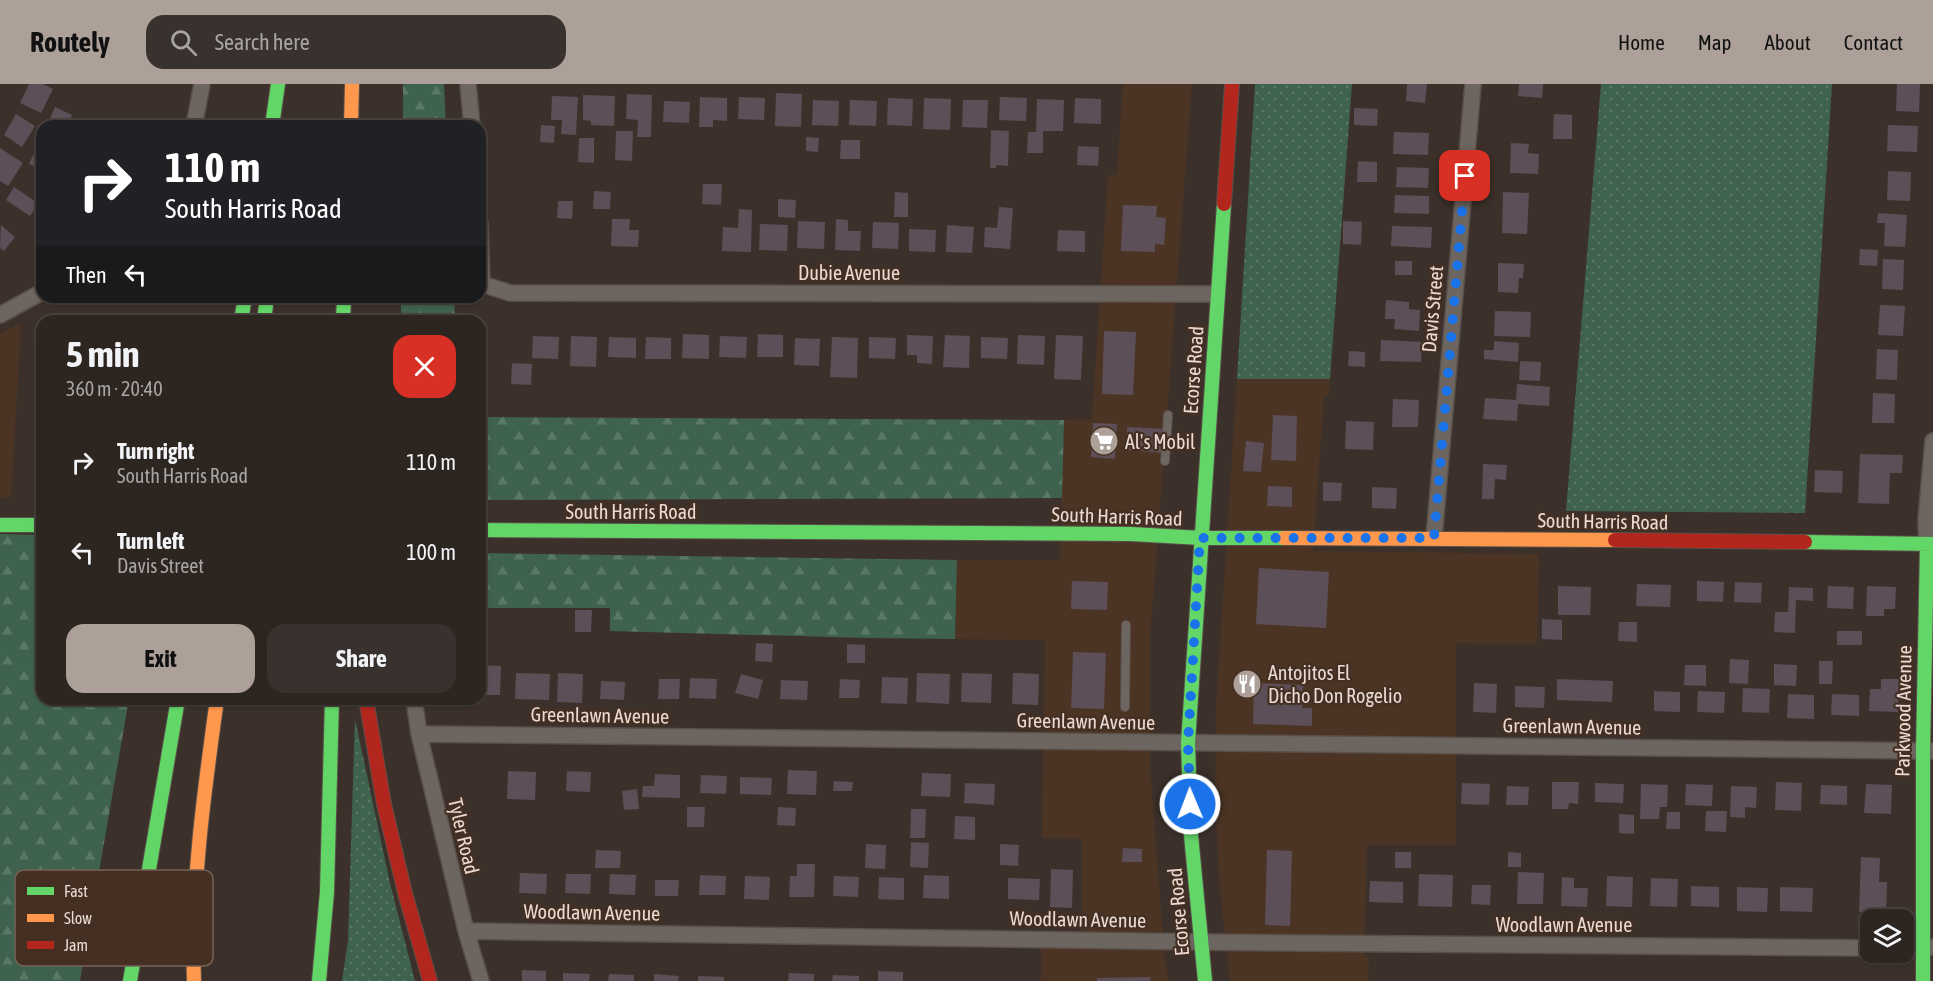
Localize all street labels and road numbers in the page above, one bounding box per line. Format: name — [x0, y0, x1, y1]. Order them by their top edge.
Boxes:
street label: Dubie Avenue — [798, 261, 900, 284]
street label: Davis Street — [1417, 264, 1447, 353]
street label: Ecorse Road — [1178, 325, 1208, 415]
street label: South Harris Road — [566, 500, 696, 523]
street label: South Harris Road — [1051, 502, 1183, 530]
street label: South Harris Road — [1537, 508, 1669, 534]
street label: Parkwood Avenue — [1890, 645, 1916, 777]
street label: Greenlawn Avenue — [531, 702, 669, 728]
street label: Greenlawn Avenue — [1017, 708, 1155, 734]
street label: Greenlawn Avenue — [1503, 713, 1641, 739]
street label: Tyler Road — [444, 796, 484, 876]
street label: Ecorse Road — [1163, 867, 1193, 957]
street label: Woodlawn Avenue — [524, 899, 660, 925]
street label: Woodlawn Avenue — [1010, 906, 1146, 932]
street label: Woodlawn Avenue — [1496, 913, 1632, 936]

